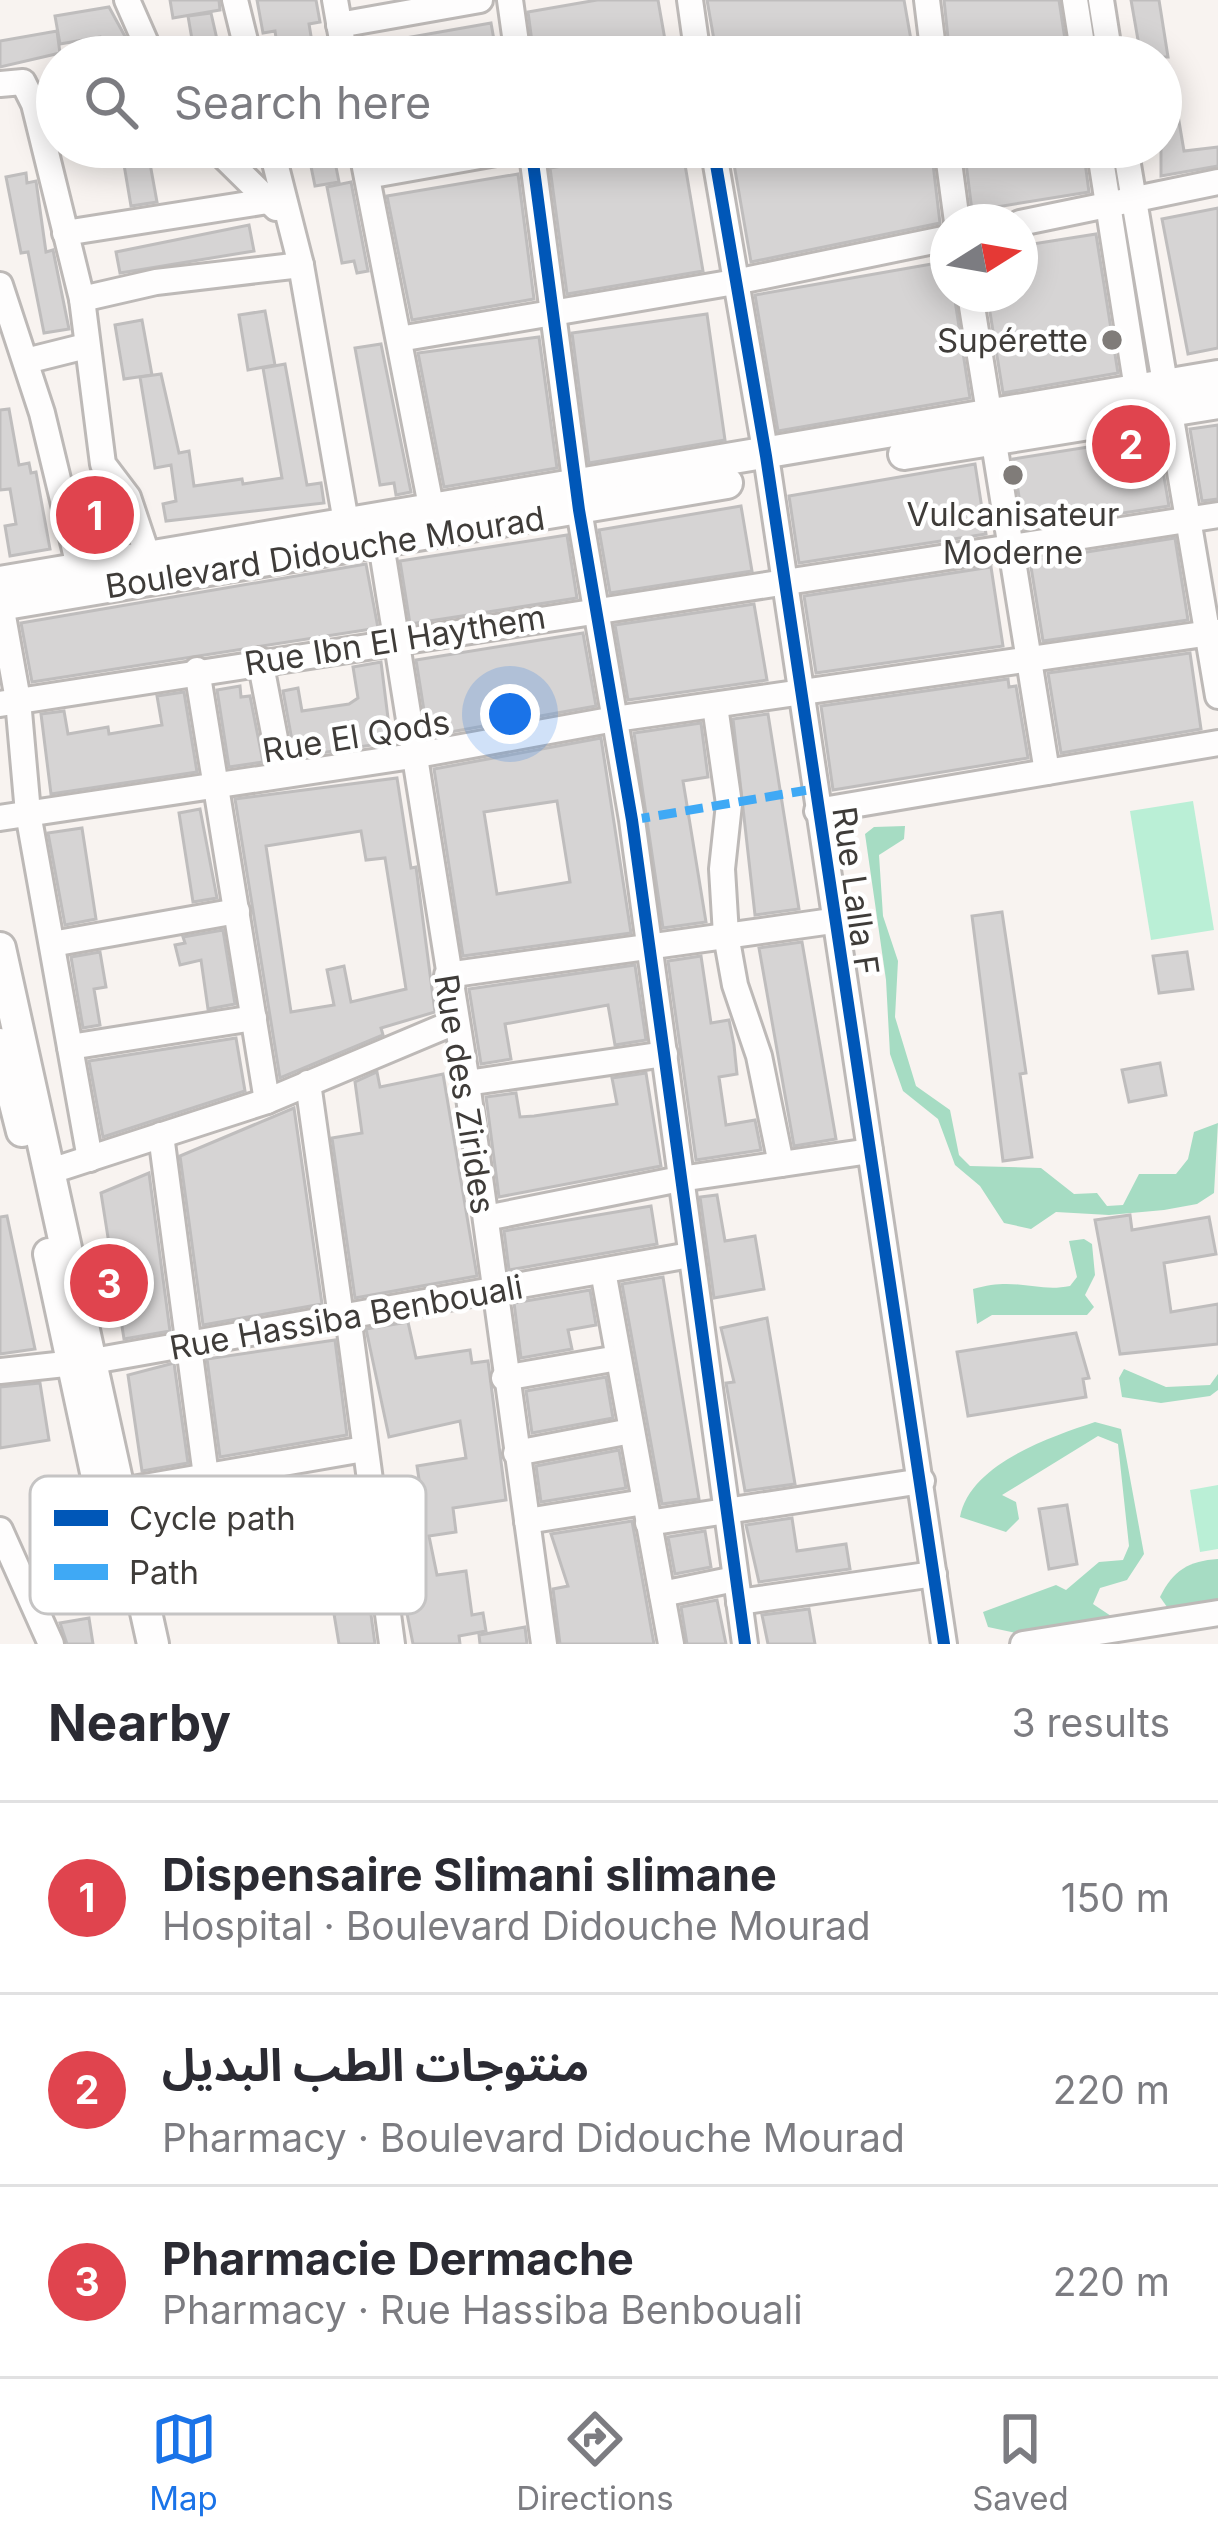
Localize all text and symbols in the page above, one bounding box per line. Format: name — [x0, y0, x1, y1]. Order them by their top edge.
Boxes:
search box — [36, 36, 1182, 168]
icon: search — [78, 69, 144, 135]
text: Search here — [174, 75, 431, 130]
north arrow — [930, 204, 1038, 312]
place label: Supérette — [937, 320, 1088, 360]
marker: Supérette — [1099, 327, 1125, 353]
pin: 2 — [1092, 399, 1170, 489]
marker: Vulcanisateur Moderne — [1000, 462, 1026, 488]
pin: 1 — [56, 470, 134, 560]
place label: Vulcanisateur Moderne — [906, 494, 1120, 572]
street label: Boulevard Didouche Mourad — [102, 497, 548, 607]
street label: Rue Ibn El Haythem — [242, 596, 548, 684]
your location — [480, 684, 540, 744]
street label: Rue El Qods — [260, 701, 452, 771]
street label: Rue Lalla F — [824, 804, 888, 978]
street label: Rue des Zirides — [426, 971, 504, 1217]
pin: 3 — [70, 1238, 148, 1328]
street label: Rue Hassiba Benbouali — [166, 1266, 526, 1368]
legend — [30, 1476, 426, 1614]
text: Cycle path — [129, 1498, 296, 1538]
text: Path — [129, 1552, 199, 1592]
text: Nearby — [48, 1692, 231, 1753]
text: 3 results — [1012, 1699, 1170, 1746]
text: Dispensaire Slimani slimane — [162, 1847, 777, 1902]
text: 1 — [79, 1874, 95, 1921]
text: 150 m — [1061, 1874, 1170, 1921]
text: Hospital · Boulevard Didouche Mourad — [162, 1902, 871, 1949]
text: منتوجات الطب البديل — [162, 2037, 589, 2092]
text: 2 — [75, 2066, 99, 2113]
text: 220 m — [1053, 2066, 1170, 2113]
text: Pharmacy · Boulevard Didouche Mourad — [162, 2114, 905, 2161]
text: Pharmacie Dermache — [162, 2231, 634, 2286]
text: 3 — [74, 2258, 100, 2305]
text: 220 m — [1053, 2258, 1170, 2305]
text: Pharmacy · Rue Hassiba Benbouali — [162, 2286, 803, 2333]
tab: Map — [149, 2406, 218, 2518]
tab: Directions — [516, 2406, 674, 2518]
tab: Saved — [972, 2406, 1069, 2518]

